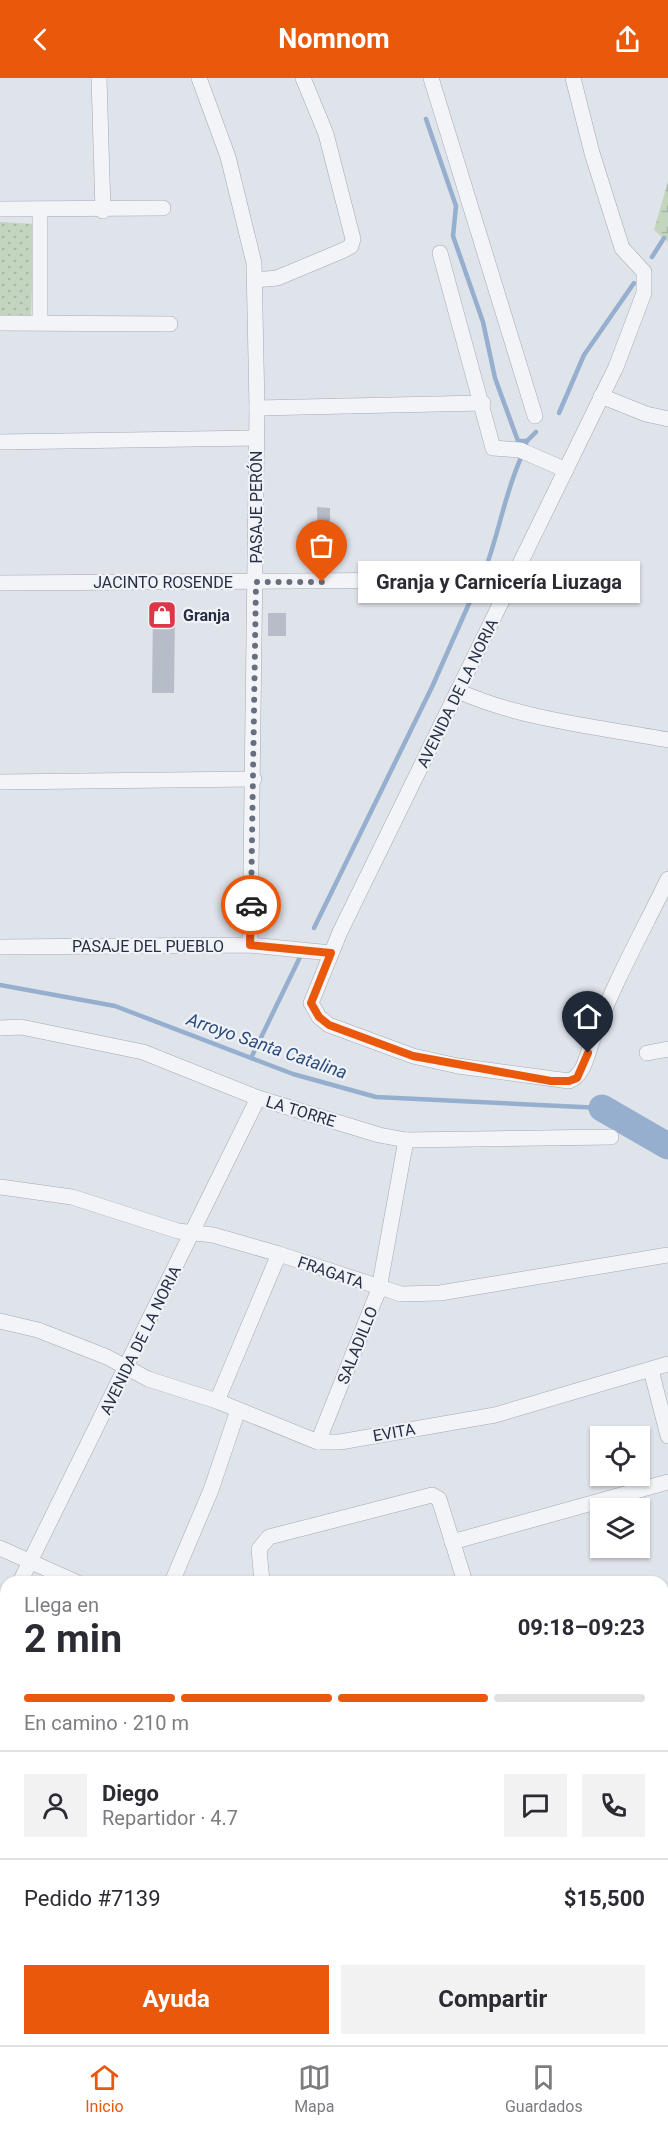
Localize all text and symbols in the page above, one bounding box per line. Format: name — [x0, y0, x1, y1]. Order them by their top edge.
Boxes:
icon: back — [24, 23, 57, 56]
text: Nomnom — [278, 23, 390, 55]
icon: share — [611, 23, 644, 56]
street label: PASAJE PERÓN — [246, 451, 266, 563]
pin — [296, 520, 347, 582]
icon: bag — [305, 529, 338, 562]
callout: Granja y Carnicería Liuzaga — [358, 561, 640, 603]
text: Granja y Carnicería Liuzaga — [376, 570, 622, 594]
street label: JACINTO ROSENDE — [93, 573, 233, 592]
shop icon: Granja — [146, 599, 178, 631]
place label: Granja — [183, 606, 230, 625]
street label: AVENIDA DE LA NORIA — [413, 615, 502, 771]
courier — [221, 875, 281, 935]
icon: car — [235, 889, 268, 922]
street label: PASAJE DEL PUEBLO — [72, 937, 224, 956]
pin — [562, 991, 613, 1053]
icon: home — [571, 1000, 604, 1033]
water label: Arroyo Santa Catalina — [183, 1008, 350, 1083]
street label: LA TORRE — [264, 1092, 338, 1131]
street label: FRAGATA — [295, 1252, 367, 1293]
street label: AVENIDA DE LA NORIA — [96, 1262, 185, 1418]
street label: SALADILLO — [333, 1304, 382, 1387]
street label: EVITA — [371, 1419, 417, 1446]
map controls — [590, 1426, 650, 1558]
button: locate — [590, 1426, 650, 1486]
button: layers — [590, 1498, 650, 1558]
text: Llega en — [24, 1593, 99, 1617]
text: 09:18–09:23 — [518, 1615, 645, 1640]
text: 2 min — [24, 1616, 122, 1662]
text: En camino · 210 m — [24, 1711, 189, 1735]
button: person — [24, 1774, 87, 1837]
button: chat — [504, 1774, 567, 1837]
button: phone — [582, 1774, 645, 1837]
text: Diego — [102, 1781, 159, 1806]
text: Repartidor · 4.7 — [102, 1806, 238, 1830]
text: Pedido #7139 — [24, 1886, 161, 1911]
text: $15,500 — [564, 1886, 645, 1911]
button: Ayuda — [24, 1965, 329, 2034]
button: Compartir — [341, 1965, 645, 2034]
tab: Inicio — [85, 2061, 124, 2116]
tab: Mapa — [294, 2061, 334, 2116]
tab: Guardados — [505, 2061, 583, 2116]

